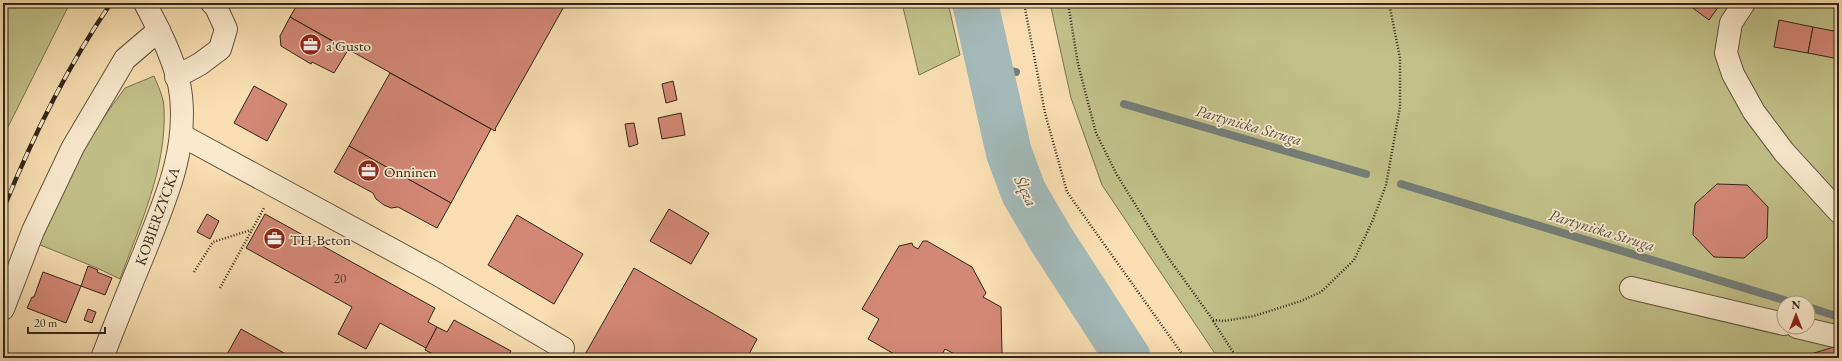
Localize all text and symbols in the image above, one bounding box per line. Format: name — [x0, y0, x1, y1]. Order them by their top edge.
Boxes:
office icon: a'Gusto — [297, 32, 323, 58]
place label: a'Gusto — [326, 36, 371, 55]
water label: Partynicka Struga — [1193, 100, 1305, 150]
office icon: Onninen — [356, 158, 382, 184]
place label: Onninen — [384, 162, 437, 181]
street label: KOBIERZYCKA — [130, 164, 184, 268]
water label: Ślęza — [1009, 171, 1042, 210]
water label: Partynicka Struga — [1547, 204, 1657, 256]
office icon: TH-Beton — [261, 226, 287, 252]
place label: TH-Beton — [290, 230, 351, 249]
house number: 20 — [334, 270, 346, 287]
north arrow — [1776, 295, 1816, 335]
text: N — [1792, 298, 1801, 312]
scale bar — [28, 309, 105, 335]
text: 20 m — [34, 315, 58, 331]

